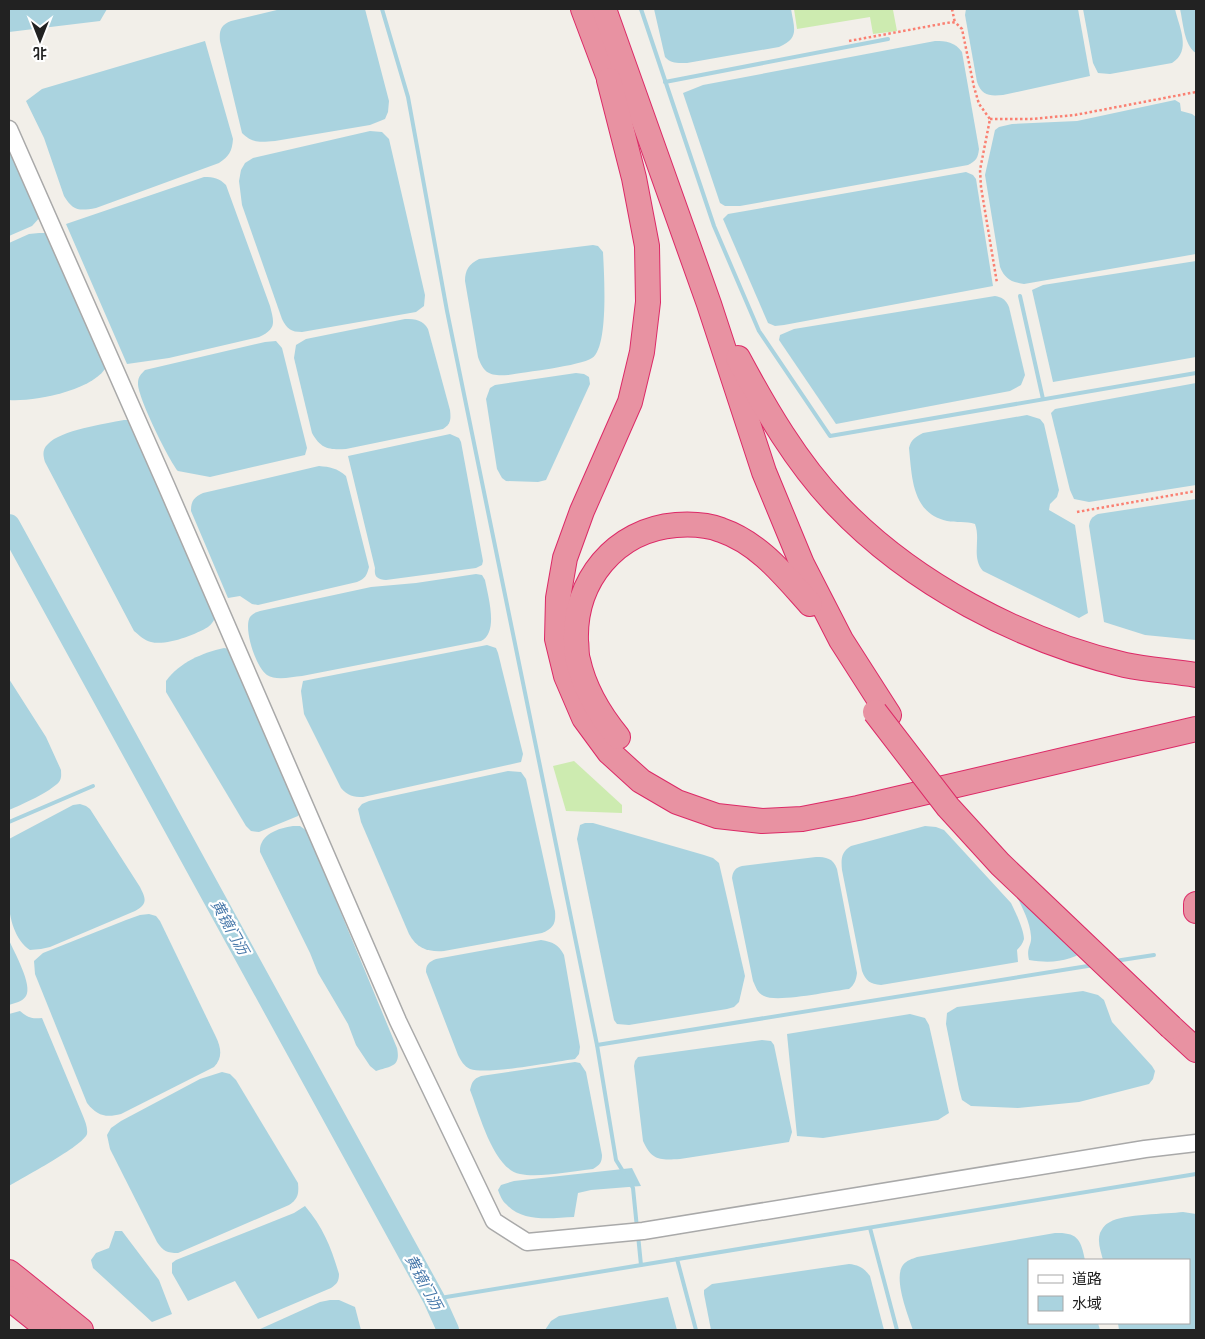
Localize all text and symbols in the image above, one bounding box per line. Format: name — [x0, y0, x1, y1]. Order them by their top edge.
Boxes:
north arrow — [15, 15, 65, 65]
text: 北 — [33, 45, 47, 61]
water label: 黄镜门沥 — [208, 897, 253, 960]
water label: 黄镜门沥 — [402, 1252, 447, 1315]
legend — [1028, 1259, 1190, 1324]
text: 道路 — [1072, 1270, 1102, 1287]
text: 水域 — [1072, 1295, 1102, 1312]

